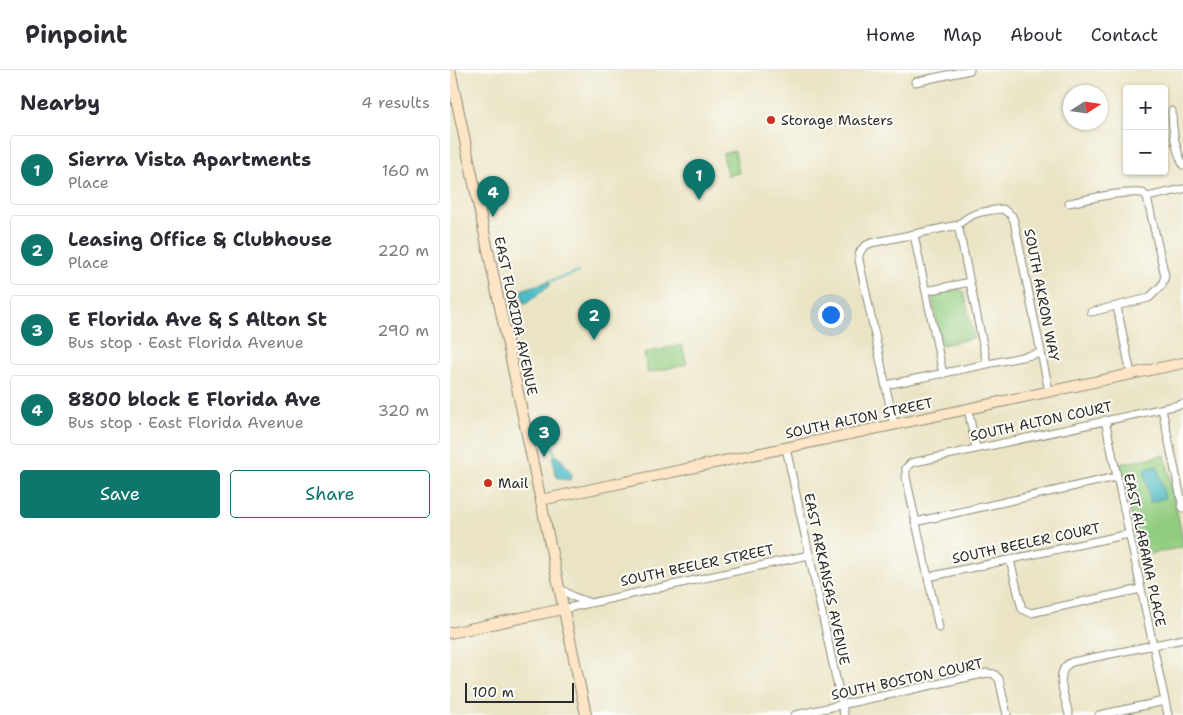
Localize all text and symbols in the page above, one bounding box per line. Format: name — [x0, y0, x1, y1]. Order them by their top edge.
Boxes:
text: Pinpoint — [25, 19, 127, 51]
text: Home — [866, 23, 915, 47]
text: Map — [943, 23, 982, 47]
text: About — [1010, 23, 1063, 47]
text: Contact — [1091, 23, 1158, 47]
north arrow — [1063, 85, 1108, 130]
map controls — [1123, 85, 1168, 175]
button: + — [1123, 85, 1168, 130]
text: Nearby — [20, 89, 100, 117]
text: 4 results — [361, 92, 430, 113]
place label: Storage Masters — [781, 111, 893, 129]
marker: Storage Masters — [765, 114, 777, 126]
button: − — [1123, 130, 1168, 175]
text: Sierra Vista Apartments — [68, 147, 311, 172]
pin: 1 — [683, 159, 715, 200]
text: 1 — [33, 160, 41, 181]
text: 160 m — [382, 160, 429, 181]
text: Place — [68, 172, 109, 193]
pin: 4 — [477, 176, 509, 217]
text: Leasing Office & Clubhouse — [68, 227, 332, 252]
street label: SOUTH AKRON WAY — [1020, 227, 1064, 364]
street label: EAST FLORIDA AVENUE — [490, 235, 542, 397]
text: 2 — [31, 240, 43, 261]
text: 220 m — [377, 240, 429, 261]
text: Place — [68, 252, 109, 273]
pin: 2 — [578, 299, 610, 340]
your location — [818, 302, 844, 328]
text: E Florida Ave & S Alton St — [68, 307, 327, 332]
text: 3 — [31, 320, 43, 341]
text: 290 m — [377, 320, 429, 341]
text: Bus stop · East Florida Avenue — [68, 332, 304, 353]
text: 8800 block E Florida Ave — [68, 387, 321, 412]
street label: SOUTH ALTON STREET — [784, 393, 935, 442]
street label: SOUTH ALTON COURT — [968, 397, 1114, 445]
text: 4 — [31, 400, 43, 421]
text: 320 m — [378, 400, 429, 421]
text: Bus stop · East Florida Avenue — [68, 412, 304, 433]
pin: 3 — [528, 416, 560, 457]
button: Save — [20, 470, 220, 518]
button: Share — [230, 470, 430, 518]
street label: EAST ALABAMA PLACE — [1120, 472, 1170, 629]
place label: Mail — [498, 474, 529, 492]
marker: Mail — [482, 477, 494, 489]
street label: EAST ARKANSAS AVENUE — [800, 491, 854, 667]
street label: SOUTH BEELER COURT — [950, 518, 1102, 568]
street label: SOUTH BEELER STREET — [619, 540, 776, 590]
street label: SOUTH BOSTON COURT — [829, 654, 985, 704]
scale bar — [465, 680, 574, 703]
text: 100 m — [472, 683, 514, 701]

